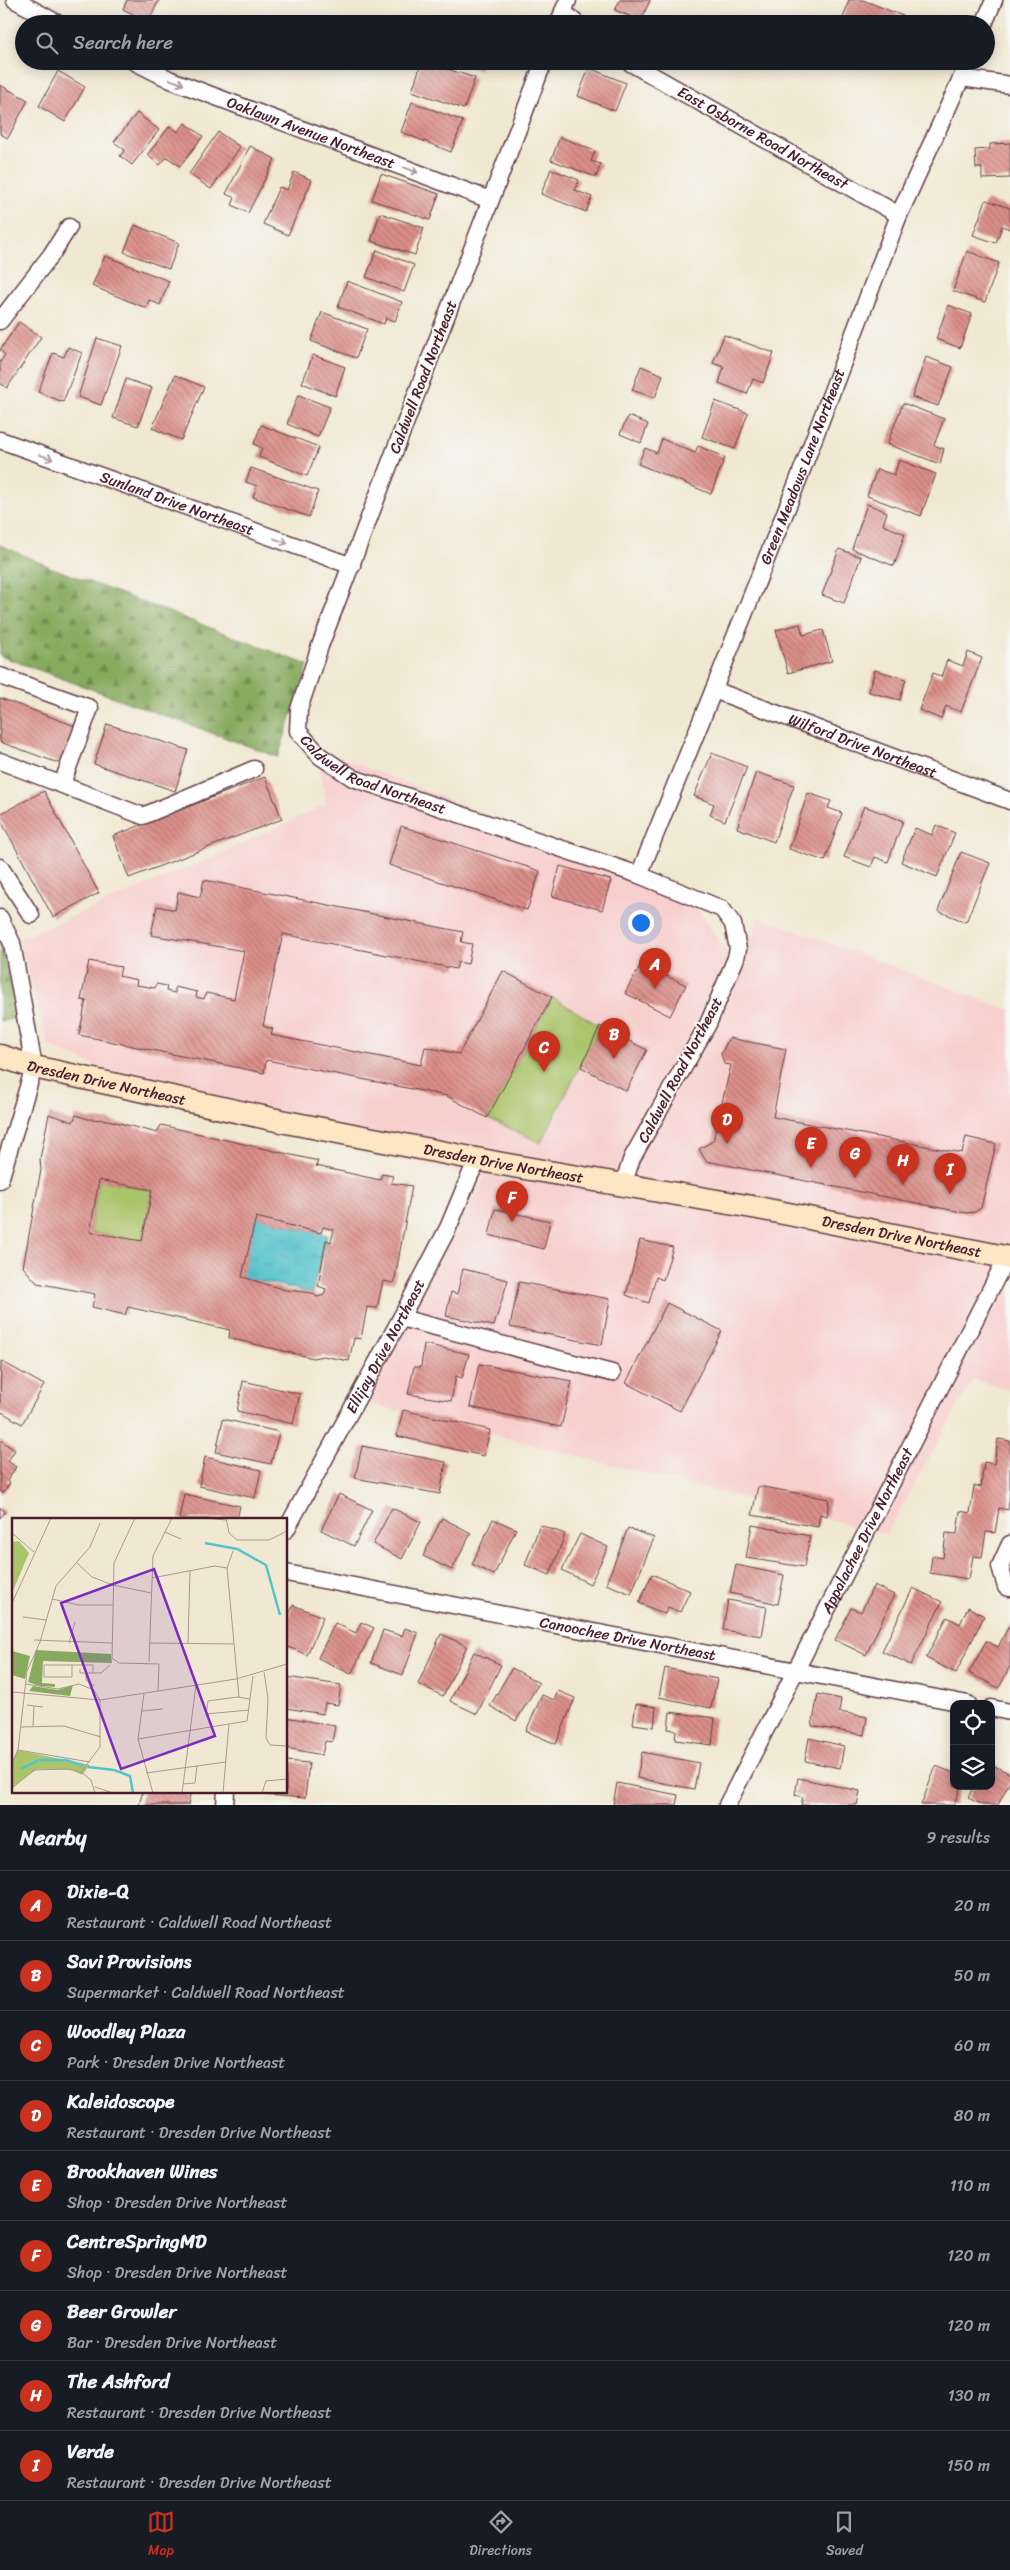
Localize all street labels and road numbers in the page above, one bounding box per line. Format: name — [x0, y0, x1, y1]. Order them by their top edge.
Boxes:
street label: East Osborne Road Northeast — [672, 79, 854, 197]
street label: Oaklawn Avenue Northeast — [223, 89, 399, 176]
street label: Caldwell Road Northeast — [382, 296, 464, 457]
street label: Green Meadows Lane Northeast — [752, 364, 853, 568]
street label: Sunland Drive Northeast — [96, 464, 258, 543]
street label: Wilford Drive Northeast — [785, 706, 941, 786]
street label: Caldwell Road Northeast — [293, 728, 450, 822]
street label: Caldwell Road Northeast — [630, 992, 730, 1148]
street label: Dresden Drive Northeast — [23, 1053, 189, 1113]
street label: Dresden Drive Northeast — [421, 1136, 586, 1191]
street label: Dresden Drive Northeast — [820, 1208, 984, 1265]
street label: Ellijay Drive Northeast — [339, 1274, 432, 1418]
street label: Appalachee Drive Northeast — [813, 1442, 921, 1619]
street label: Canoochee Drive Northeast — [537, 1609, 718, 1668]

